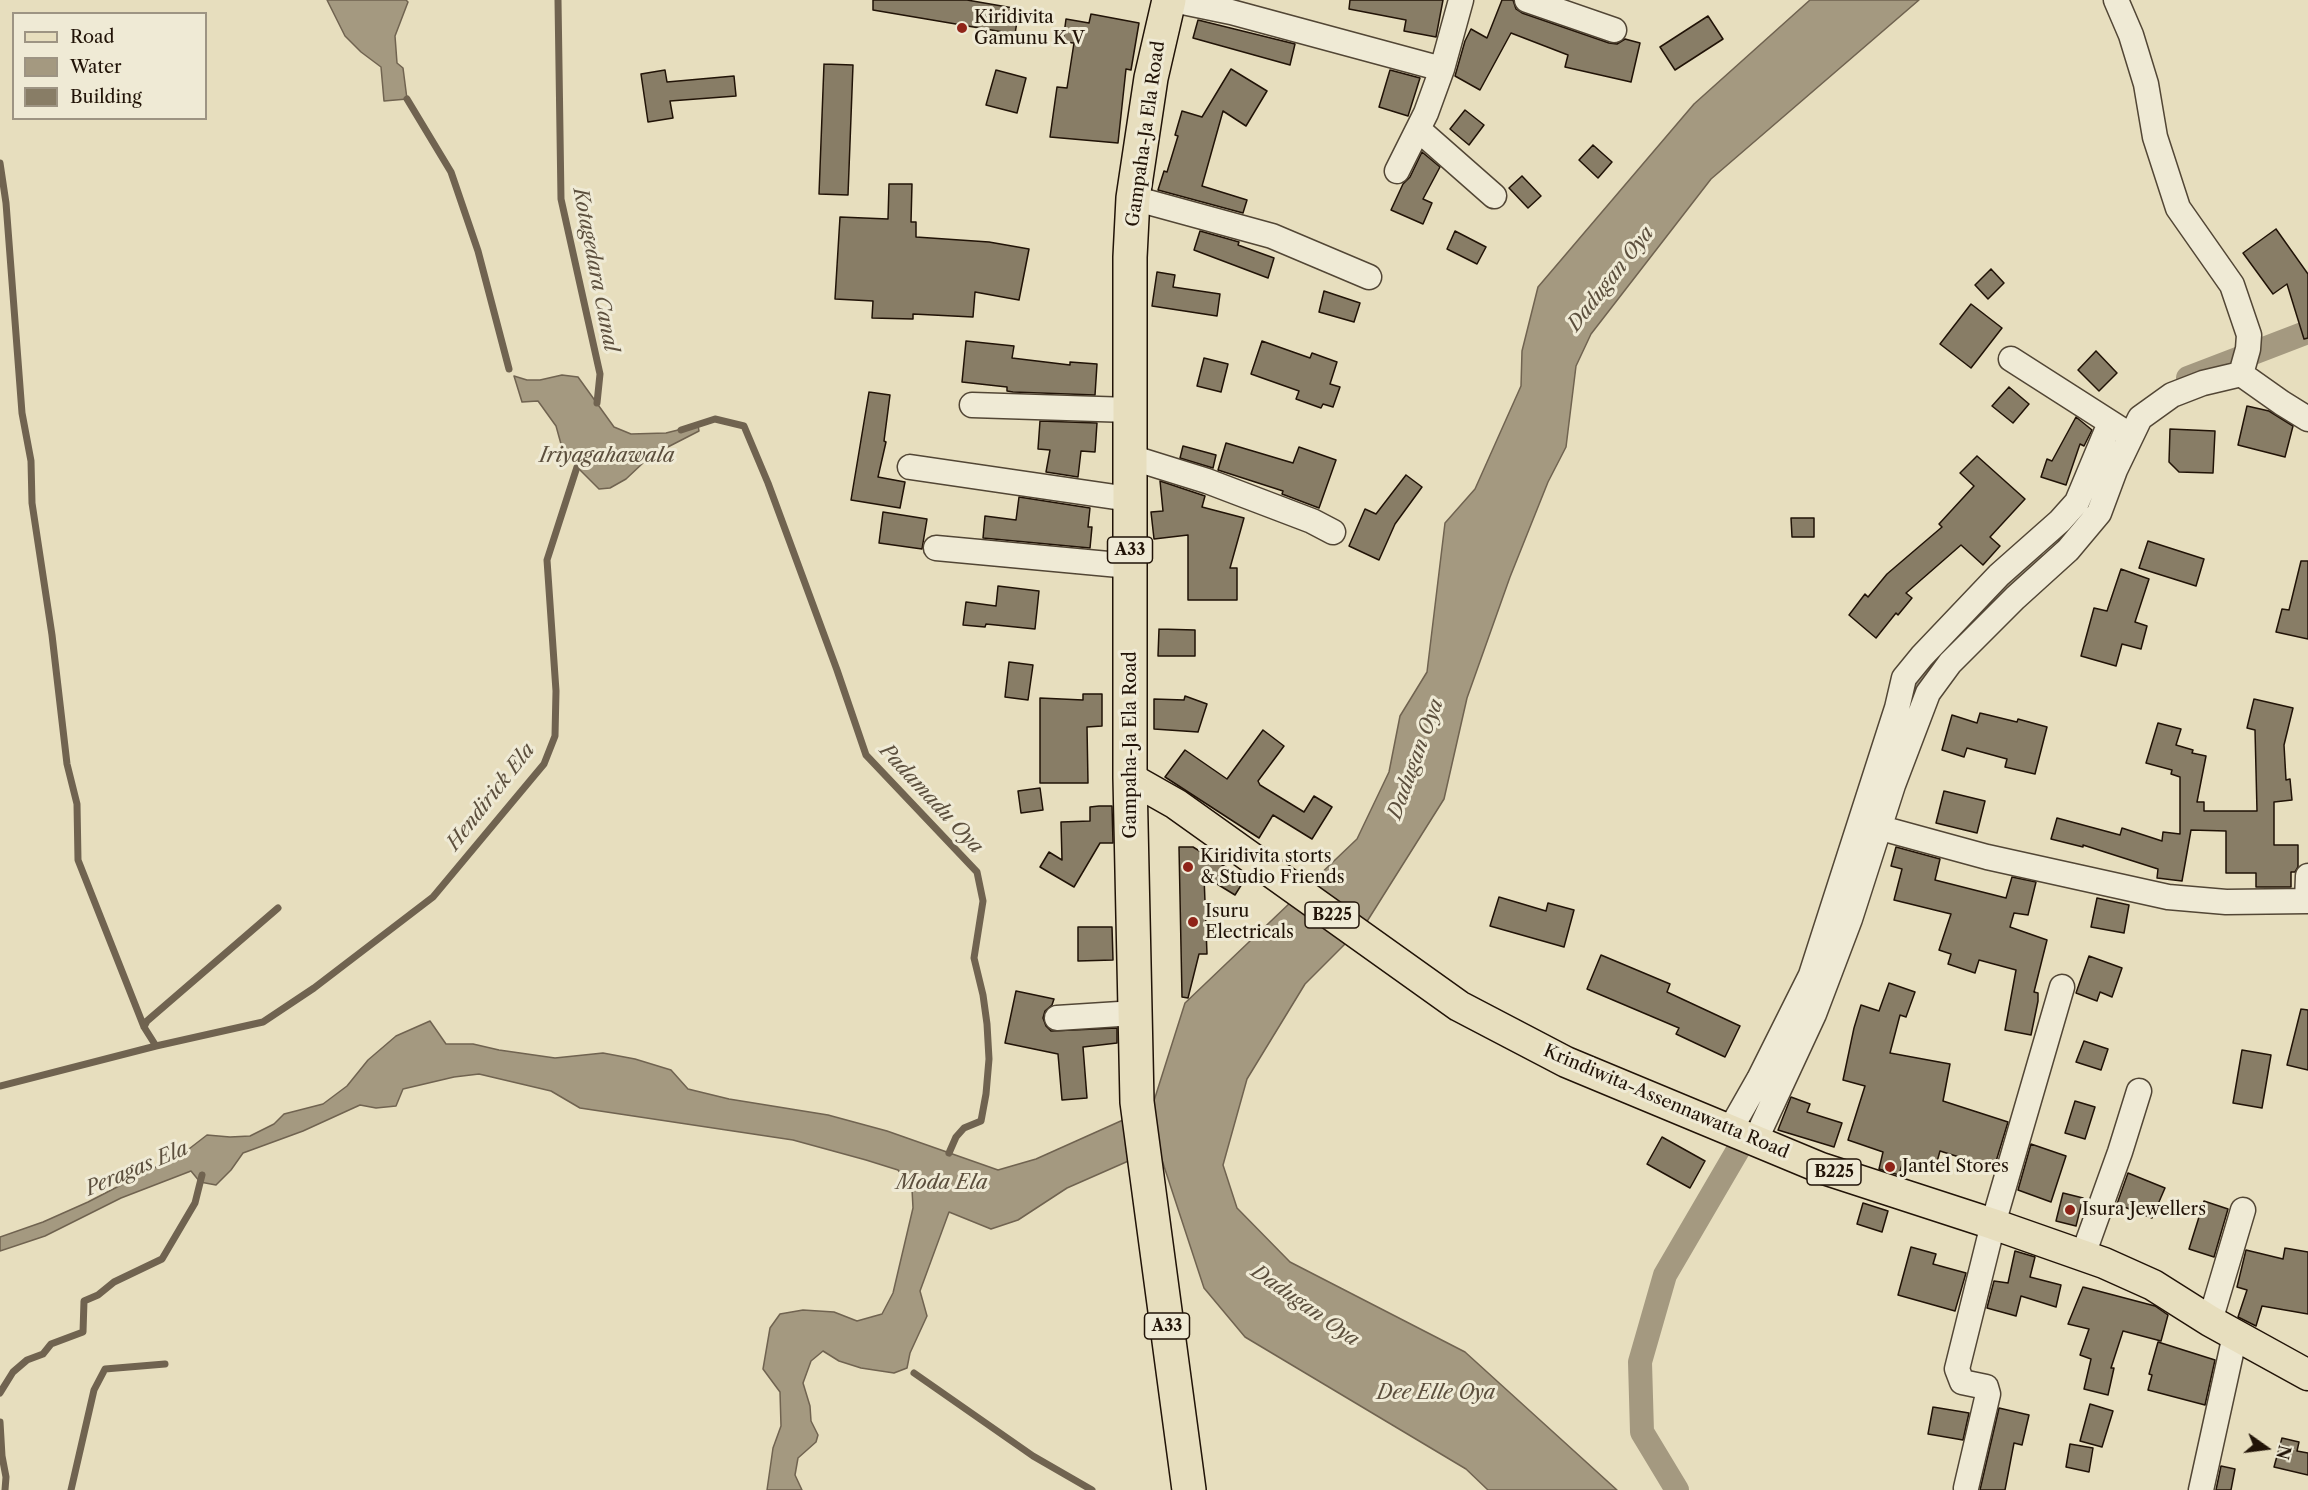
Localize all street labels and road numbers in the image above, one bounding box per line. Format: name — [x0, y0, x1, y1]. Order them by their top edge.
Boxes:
street label: Gampaha-Ja Ela Road — [1122, 40, 1170, 228]
road number: A33 — [1108, 537, 1152, 563]
street label: Gampaha-Ja Ela Road — [1120, 651, 1142, 839]
road number: B225 — [1305, 902, 1359, 928]
street label: Krindiwita-Assennawatta Road — [1540, 1040, 1792, 1164]
road number: B225 — [1807, 1159, 1861, 1185]
road number: A33 — [1144, 1313, 1190, 1339]

